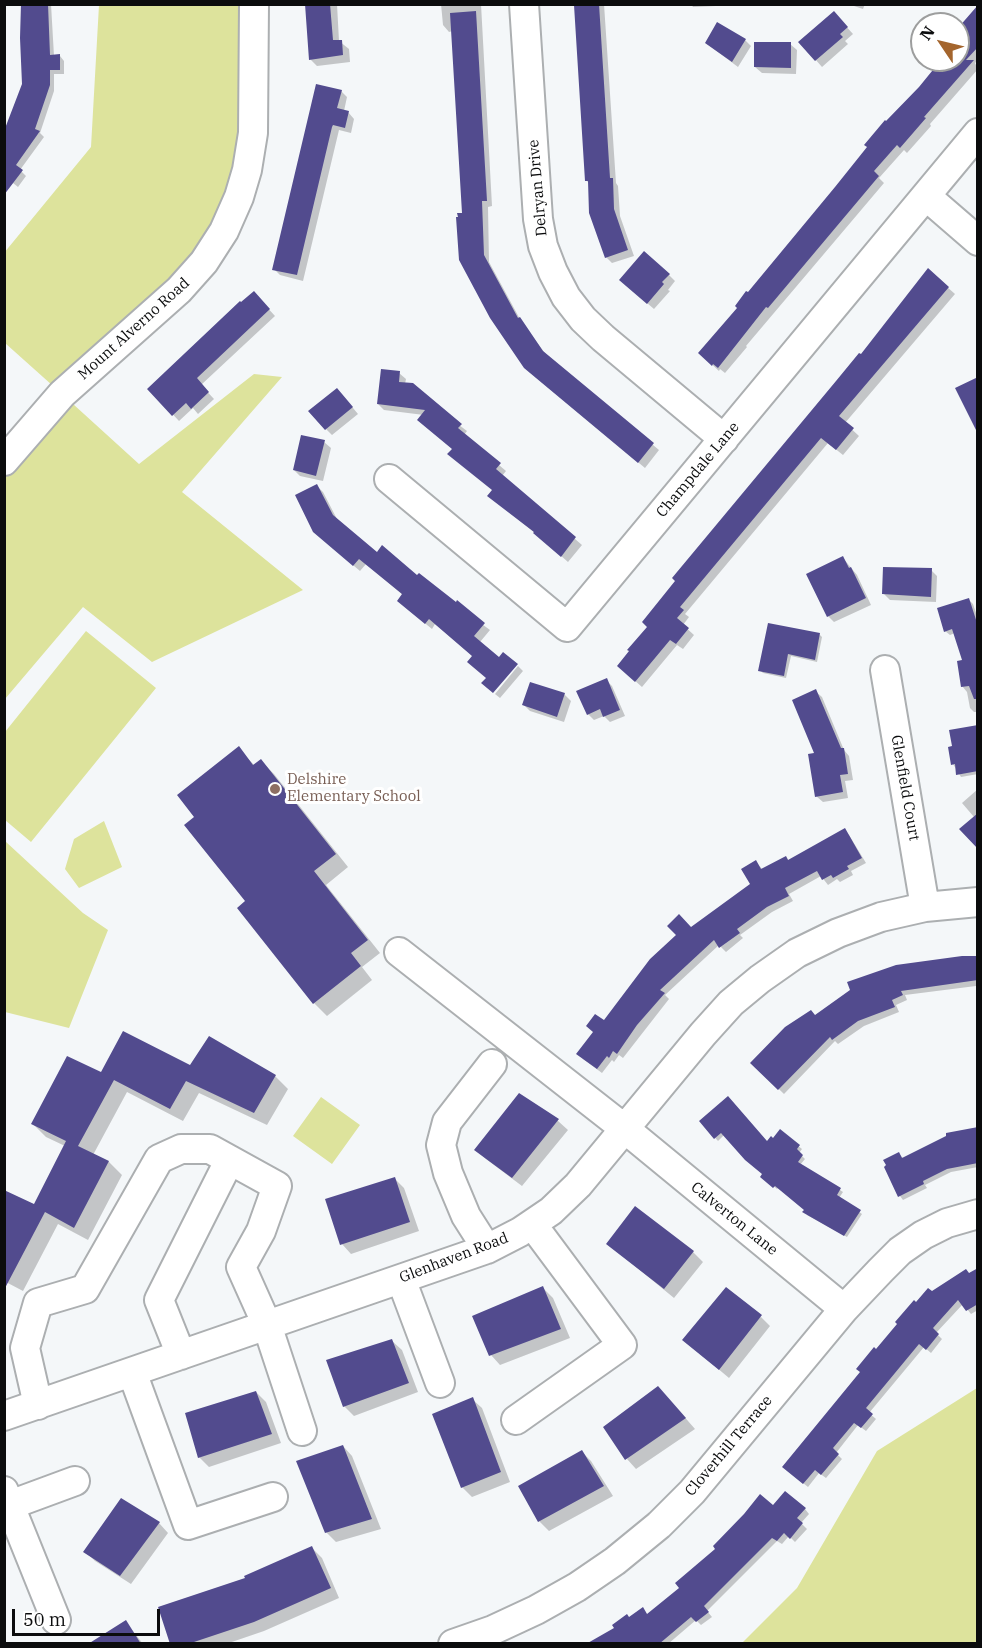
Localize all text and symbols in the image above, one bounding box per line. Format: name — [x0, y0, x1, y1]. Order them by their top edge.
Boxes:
north arrow — [910, 12, 970, 72]
text: N — [915, 22, 939, 44]
street label: Delryan Drive — [525, 139, 551, 237]
street label: Mount Alverno Road — [75, 274, 193, 384]
street label: Champdale Lane — [653, 419, 743, 521]
street label: Glenfield Court — [887, 734, 923, 842]
place label: Delshire Elementary School — [287, 771, 421, 806]
marker: Delshire Elementary School — [268, 782, 282, 796]
street label: Calverton Lane — [687, 1178, 781, 1260]
street label: Glenhaven Road — [397, 1229, 511, 1287]
street label: Cloverhill Terrace — [682, 1392, 776, 1500]
scale bar — [15, 1597, 164, 1635]
text: 50 m — [23, 1608, 66, 1631]

